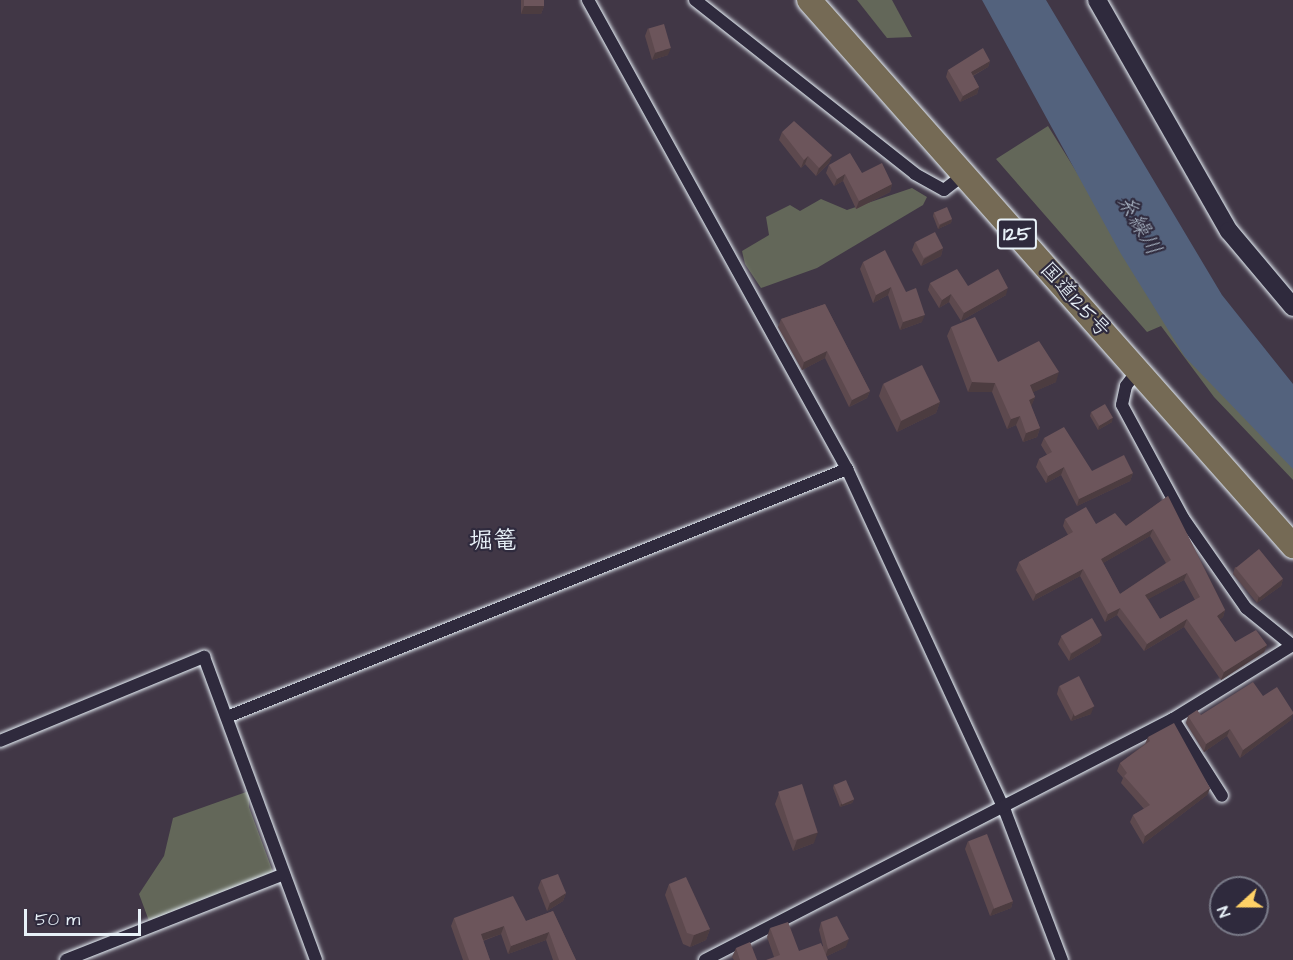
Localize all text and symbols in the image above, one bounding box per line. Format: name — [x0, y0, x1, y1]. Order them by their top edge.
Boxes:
water label: 糸繰川 — [1111, 190, 1167, 260]
road number: 125 — [996, 217, 1038, 251]
street label: 国道125号 — [1035, 257, 1115, 343]
district label: 堀篭 — [469, 528, 517, 556]
north arrow — [1209, 876, 1269, 936]
scale bar — [27, 897, 144, 935]
text: N — [1212, 903, 1236, 920]
text: 50 m — [35, 907, 80, 932]

